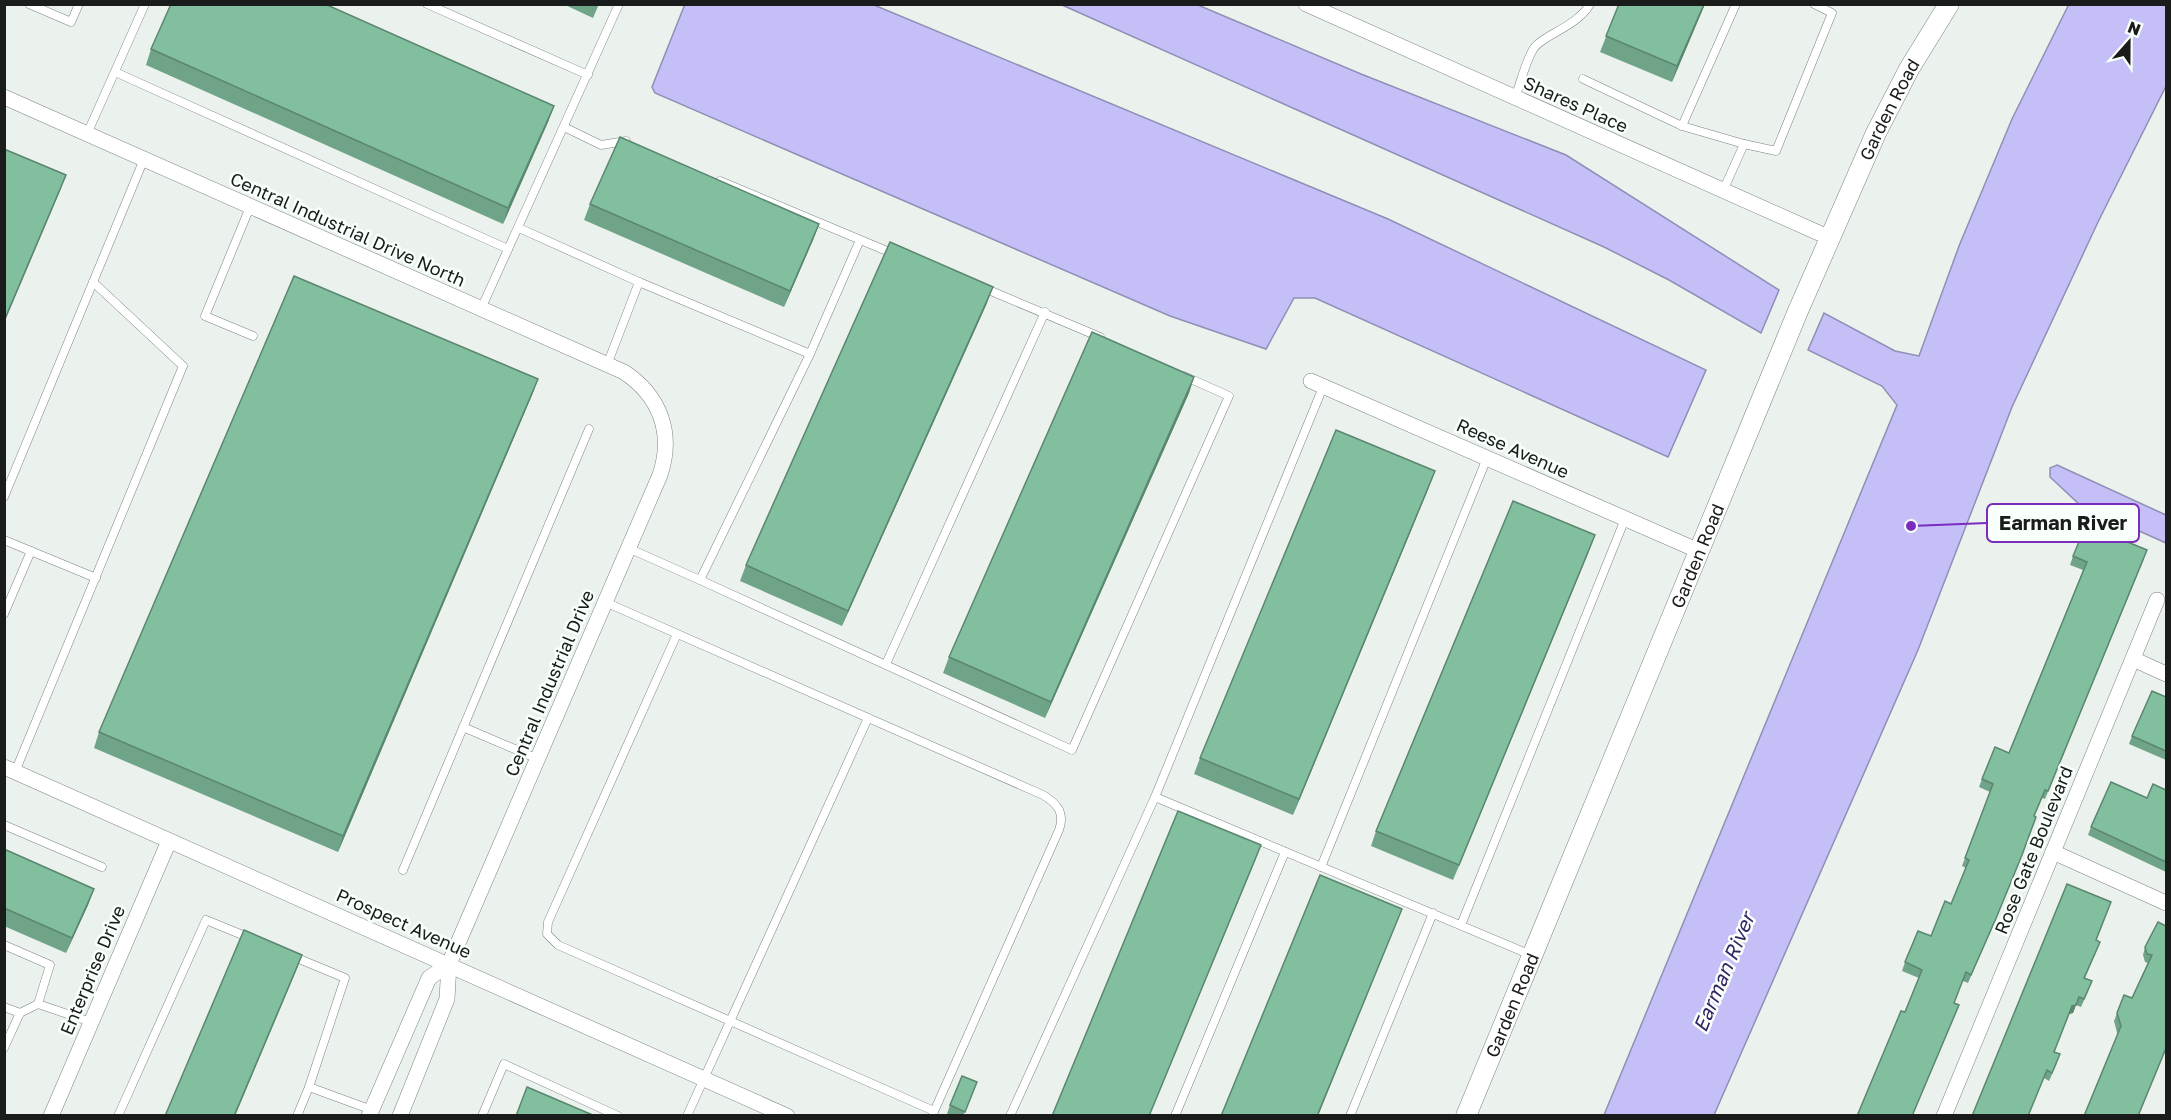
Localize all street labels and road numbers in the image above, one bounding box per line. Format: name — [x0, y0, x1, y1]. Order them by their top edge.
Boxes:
street label: Garden Road — [1854, 54, 1924, 164]
street label: Shares Place — [1520, 71, 1632, 137]
street label: Central Industrial Drive North — [227, 167, 469, 291]
street label: Reese Avenue — [1453, 413, 1573, 483]
street label: Garden Road — [1666, 500, 1728, 611]
street label: Central Industrial Drive — [500, 586, 598, 780]
street label: Rose Gate Boulevard — [1989, 763, 2077, 937]
street label: Prospect Avenue — [333, 883, 475, 963]
street label: Enterprise Drive — [55, 902, 129, 1038]
street label: Garden Road — [1480, 950, 1543, 1061]

